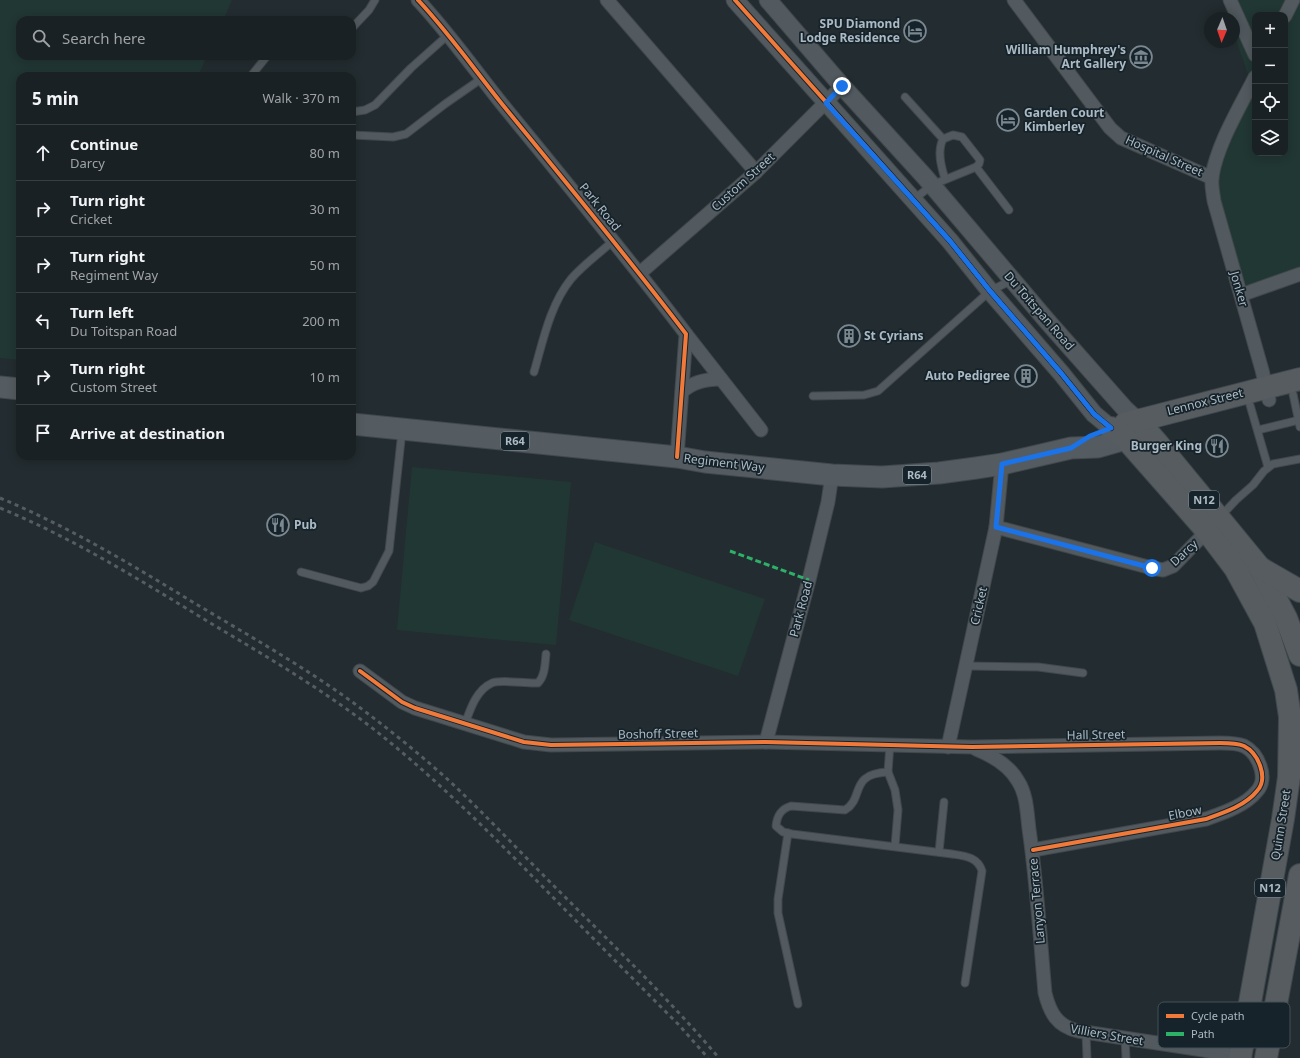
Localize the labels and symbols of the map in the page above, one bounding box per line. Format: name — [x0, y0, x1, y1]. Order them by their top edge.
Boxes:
north arrow — [1204, 12, 1240, 48]
place label: SPU Diamond Lodge Residence — [800, 15, 900, 46]
hotel icon: SPU Diamond Lodge Residence — [902, 18, 928, 44]
place label: William Humphrey's Art Gallery — [1006, 41, 1126, 72]
museum icon: William Humphrey's Art Gallery — [1128, 44, 1154, 70]
route end — [833, 77, 851, 95]
place label: Garden Court Kimberley — [1024, 104, 1104, 135]
hotel icon: Garden Court Kimberley — [995, 107, 1021, 133]
street label: Hospital Street — [1123, 131, 1206, 180]
street label: Custom Street — [707, 148, 779, 215]
street label: Park Road — [576, 179, 625, 234]
street label: Du Toitspan Road — [1000, 268, 1078, 354]
street label: Jonker — [1226, 268, 1253, 309]
building icon: St Cyrians — [836, 323, 862, 349]
place label: St Cyrians — [864, 327, 923, 344]
building icon: Auto Pedigree — [1013, 363, 1039, 389]
place label: Auto Pedigree — [925, 367, 1010, 384]
street label: Lennox Street — [1165, 384, 1245, 419]
road number: R64 — [501, 432, 529, 450]
restaurant icon: Burger King — [1204, 433, 1230, 459]
place label: Burger King — [1131, 437, 1202, 454]
street label: Regiment Way — [683, 449, 766, 476]
road number: R64 — [903, 466, 931, 484]
road number: N12 — [1189, 491, 1219, 509]
restaurant icon: Pub — [265, 512, 291, 538]
place label: Pub — [294, 516, 317, 533]
street label: Darcy — [1166, 535, 1202, 570]
route start — [1143, 559, 1161, 577]
street label: Park Road — [785, 579, 816, 639]
street label: Cricket — [966, 584, 991, 627]
street label: Boshoff Street — [618, 724, 699, 743]
street label: Hall Street — [1067, 725, 1126, 744]
street label: Quinn Street — [1267, 788, 1295, 861]
street label: Elbow — [1167, 801, 1204, 824]
street label: Lanyon Terrace — [1024, 857, 1049, 945]
road number: N12 — [1255, 879, 1285, 897]
legend — [1158, 1002, 1290, 1048]
text: Cycle path — [1191, 1008, 1244, 1023]
street label: Villiers Street — [1069, 1020, 1145, 1049]
text: Path — [1191, 1026, 1215, 1041]

